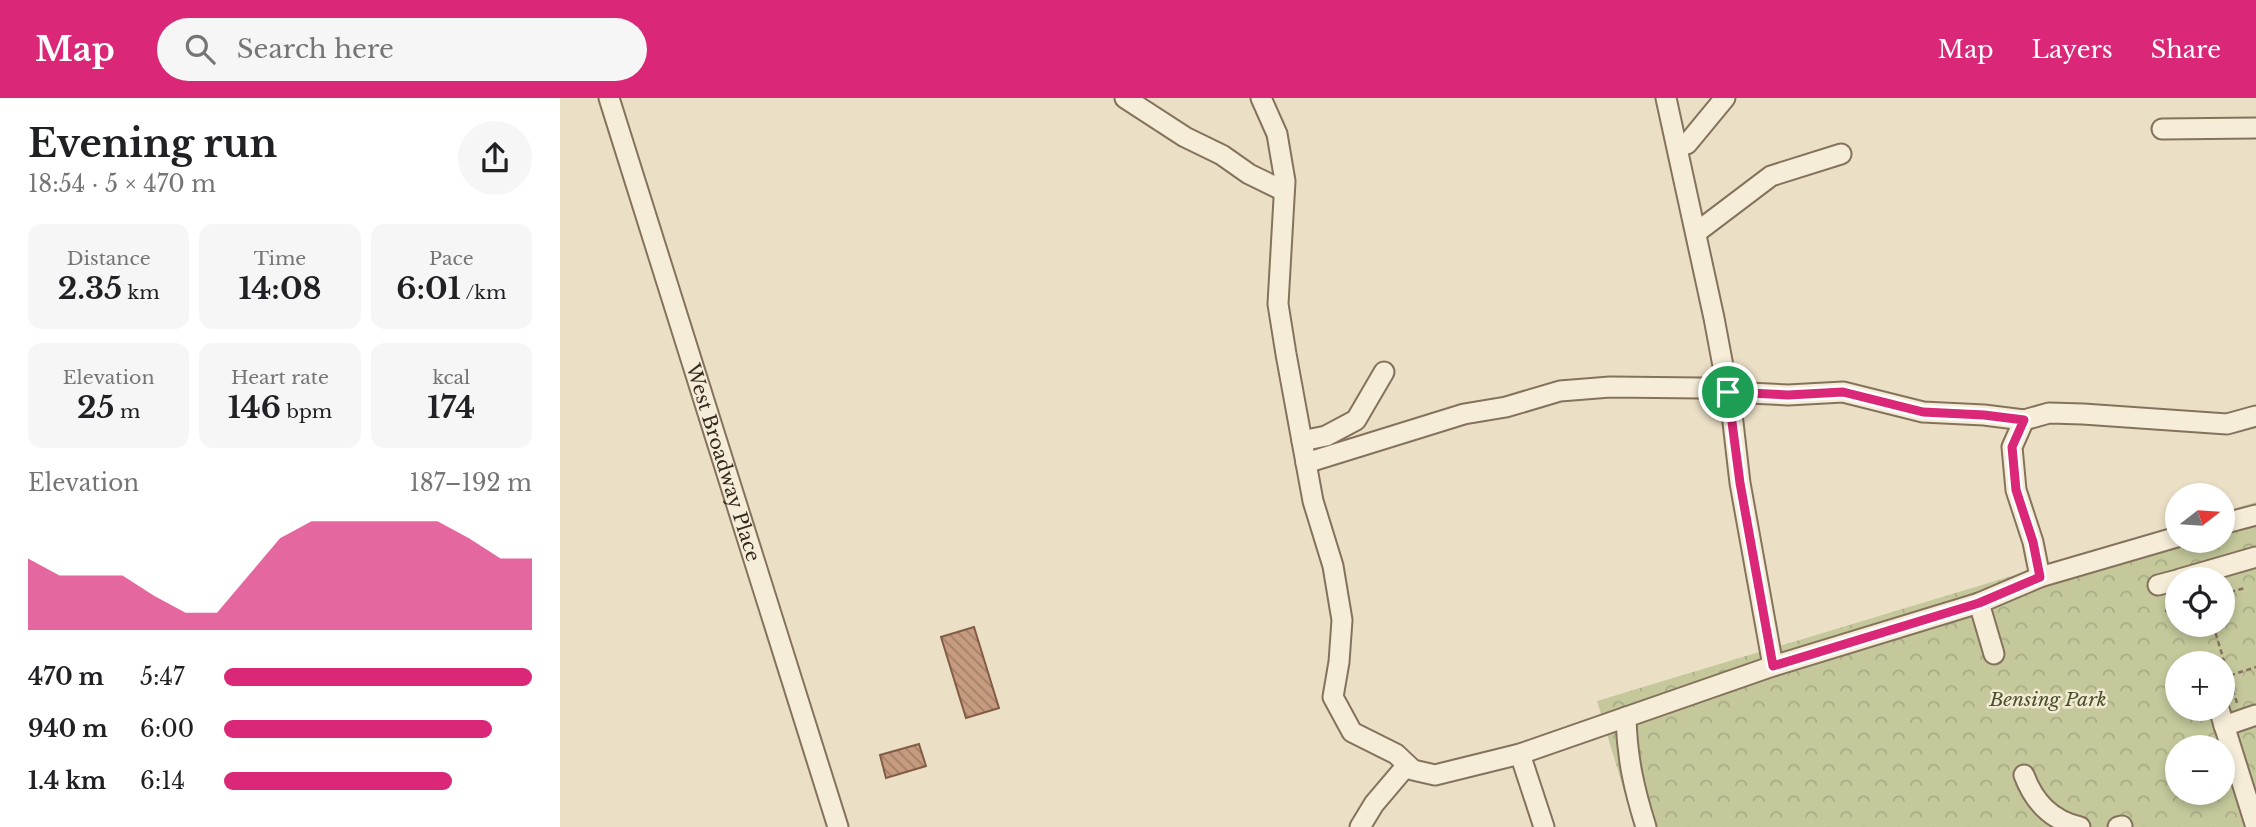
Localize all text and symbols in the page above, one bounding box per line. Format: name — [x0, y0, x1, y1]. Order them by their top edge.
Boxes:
search box — [157, 18, 647, 81]
text: Map — [35, 29, 115, 70]
icon: search — [181, 30, 219, 68]
text: Search here — [237, 33, 394, 65]
text: Map — [1938, 35, 1994, 64]
text: Layers — [2032, 35, 2113, 64]
text: Share — [2151, 35, 2221, 64]
text: Evening run — [28, 120, 277, 167]
button: share — [458, 121, 532, 195]
text: 18:54 · 5 × 470 m — [28, 170, 216, 198]
text: Distance — [67, 247, 151, 270]
text: Time — [254, 247, 306, 270]
text: Pace — [429, 247, 474, 270]
text: 2.35 — [58, 270, 122, 307]
text: 14:08 — [238, 270, 322, 307]
text: 6:01 — [396, 270, 461, 307]
text: km — [122, 281, 160, 304]
text: /km — [461, 281, 506, 304]
street label: West Broadway Place — [681, 360, 765, 564]
pin — [1698, 362, 1758, 422]
text: Elevation — [63, 366, 155, 389]
text: Heart rate — [231, 366, 329, 389]
text: kcal — [432, 366, 470, 389]
icon: arrive — [1709, 373, 1747, 411]
text: 25 — [77, 389, 114, 426]
text: 146 — [228, 389, 281, 426]
text: 174 — [427, 389, 475, 426]
text: m — [114, 400, 140, 423]
text: bpm — [281, 400, 332, 423]
text: Elevation — [28, 469, 139, 497]
text: 187–192 m — [410, 469, 532, 497]
north arrow — [2165, 483, 2235, 553]
map controls — [2165, 483, 2235, 805]
button: locate — [2165, 567, 2235, 637]
button: + — [2165, 651, 2235, 721]
text: 470 m — [28, 663, 104, 691]
text: 5:47 — [140, 663, 185, 691]
park label: Bensing Park — [1988, 688, 2107, 711]
text: 940 m — [28, 715, 108, 743]
text: 6:00 — [140, 715, 194, 743]
button: − — [2165, 735, 2235, 805]
text: 1.4 km — [28, 767, 106, 795]
text: 6:14 — [140, 767, 185, 795]

